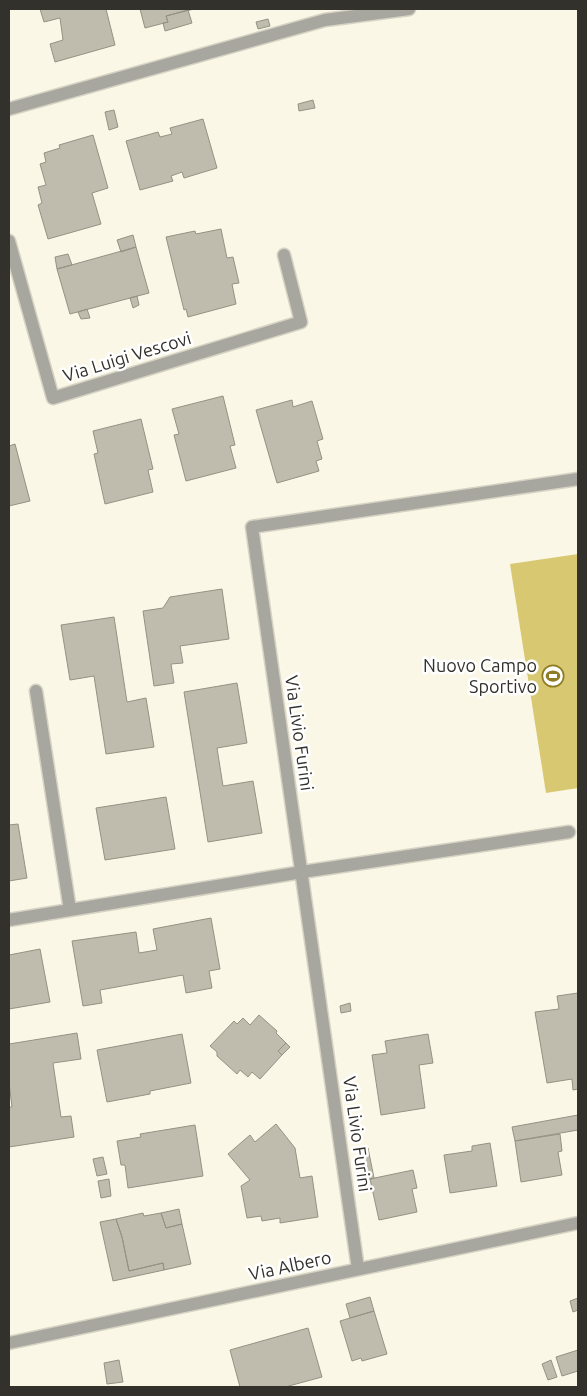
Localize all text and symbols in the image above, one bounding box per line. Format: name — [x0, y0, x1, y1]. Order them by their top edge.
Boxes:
street label: Via Luigi Vescovi — [60, 327, 193, 385]
place label: Nuovo Campo Sportivo — [423, 655, 537, 696]
sports icon: Nuovo Campo Sportivo — [541, 664, 565, 688]
street label: Via Livio Furini — [282, 674, 318, 792]
street label: Via Livio Furini — [340, 1075, 376, 1193]
street label: Via Albero — [247, 1247, 333, 1284]

